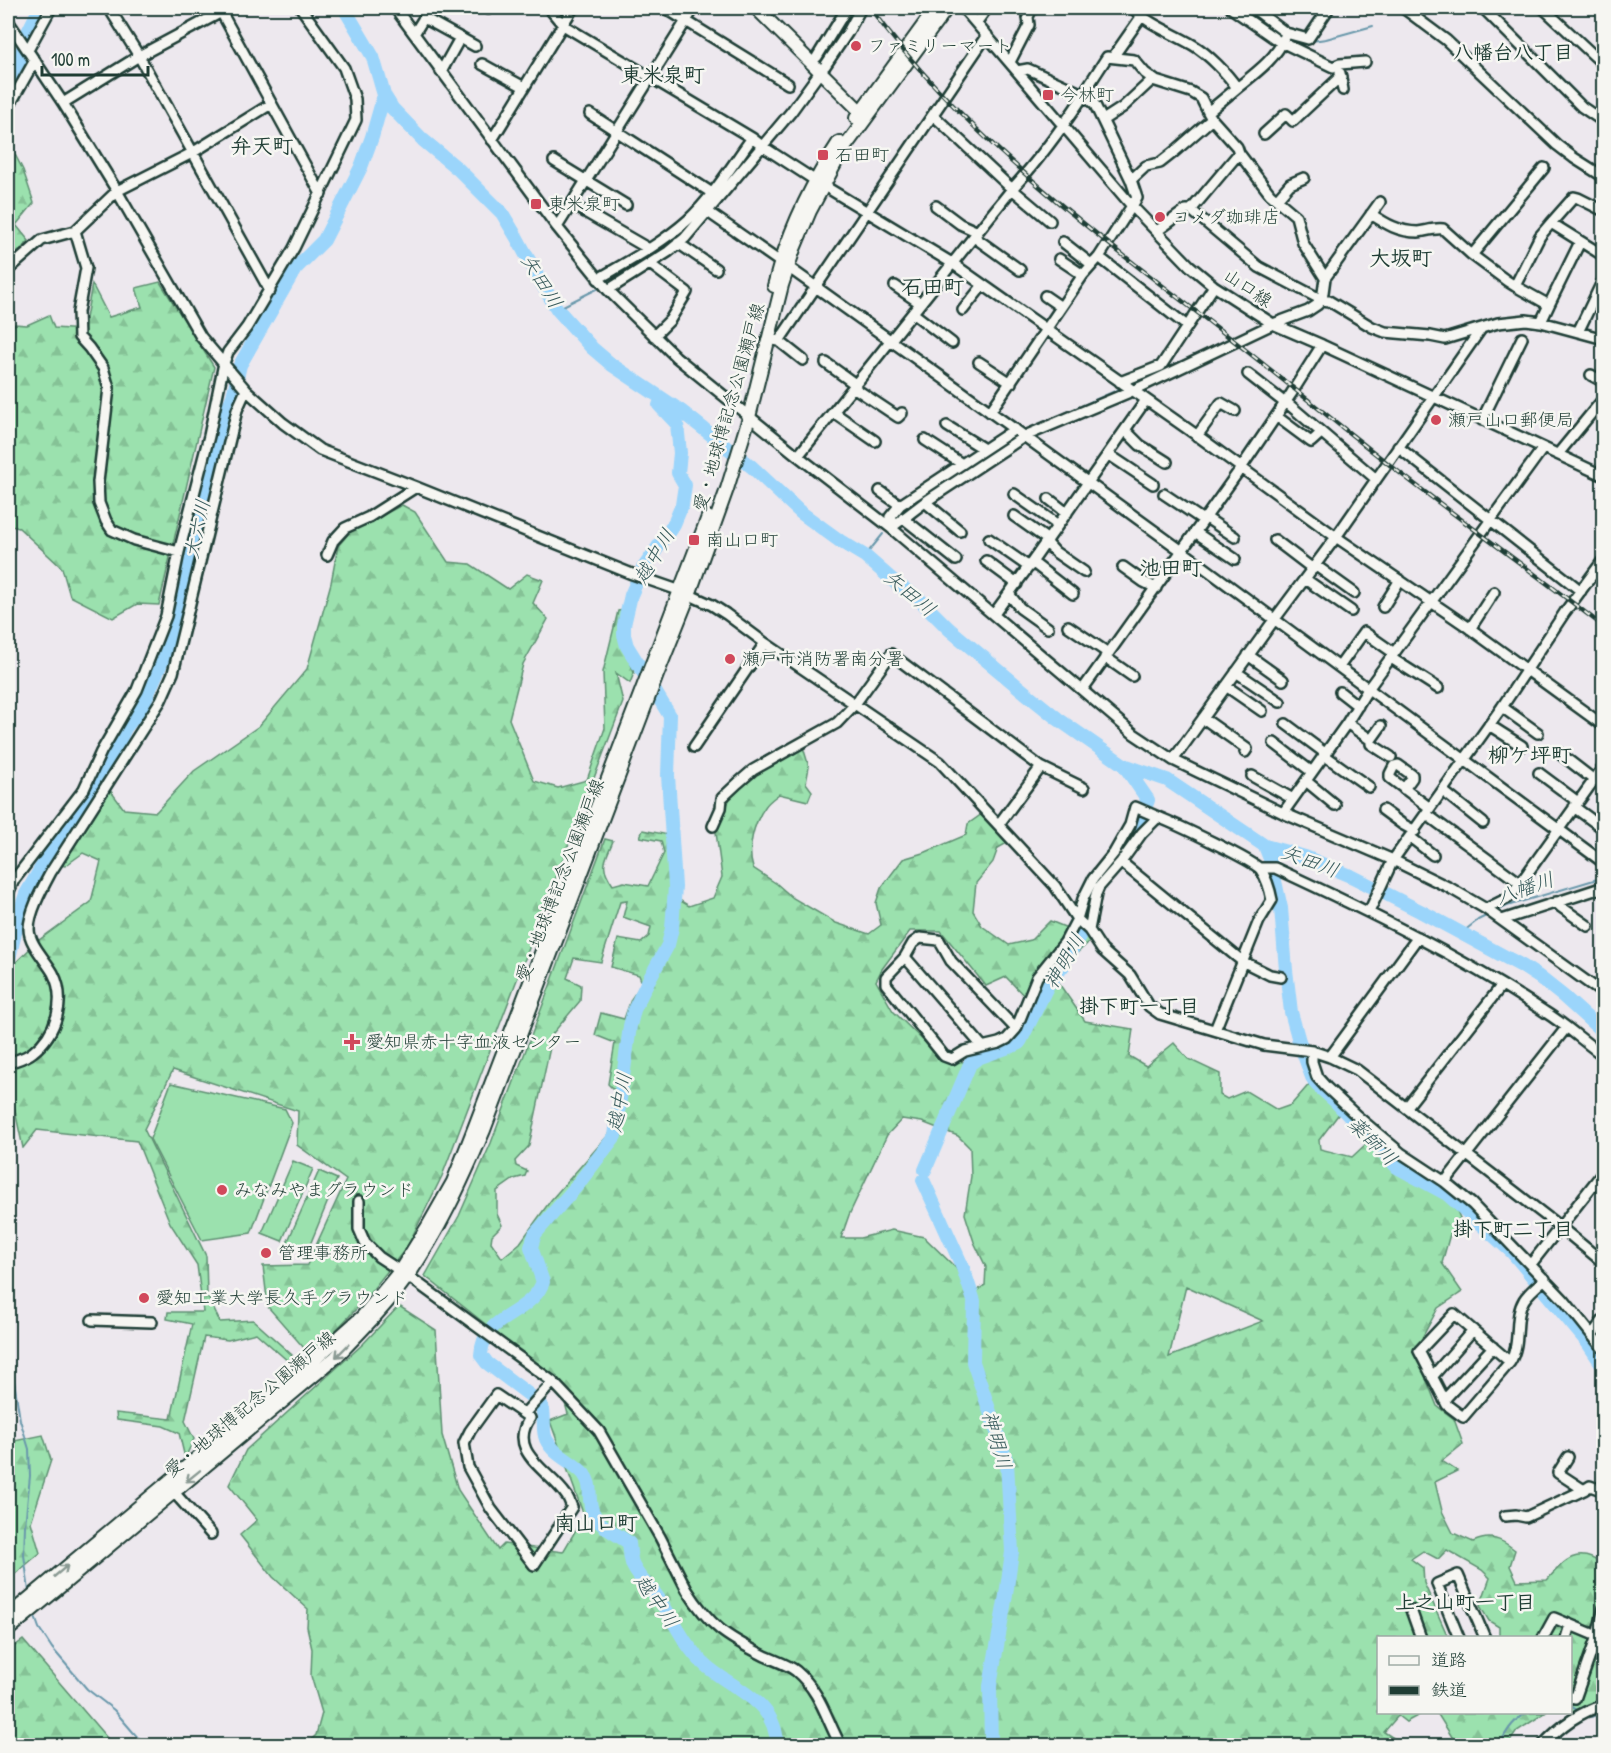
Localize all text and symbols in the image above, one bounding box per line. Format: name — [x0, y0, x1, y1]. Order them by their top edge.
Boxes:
place label: ファミリーマート — [868, 33, 1012, 58]
district label: 八幡台八丁目 — [1453, 38, 1573, 65]
scale bar — [42, 39, 148, 77]
marker: ファミリーマート — [849, 39, 863, 53]
text: 100 m — [51, 47, 90, 72]
district label: 東米泉町 — [621, 60, 705, 89]
place label: 今林町 — [1060, 82, 1114, 107]
marker: 今林町 — [1041, 88, 1055, 102]
district label: 弁天町 — [231, 131, 294, 160]
place label: 石田町 — [835, 142, 889, 167]
marker: 石田町 — [816, 148, 830, 162]
place label: 東米泉町 — [548, 191, 620, 216]
marker: 東米泉町 — [529, 197, 543, 211]
place label: コメダ珈琲店 — [1172, 204, 1280, 229]
marker: コメダ珈琲店 — [1153, 210, 1167, 224]
district label: 大坂町 — [1370, 243, 1433, 272]
water label: 矢田川 — [515, 248, 570, 313]
street label: 山口線 — [1219, 262, 1278, 313]
district label: 石田町 — [902, 272, 965, 301]
street label: 愛・地球博記念公園瀬戸線 — [687, 300, 770, 514]
place label: 瀬戸山口郵便局 — [1448, 407, 1574, 432]
marker: 瀬戸山口郵便局 — [1429, 413, 1443, 427]
water label: 大六川 — [177, 497, 216, 561]
water label: 越中川 — [626, 523, 681, 589]
place label: 南山口町 — [706, 527, 778, 552]
marker: 南山口町 — [687, 533, 701, 547]
district label: 池田町 — [1140, 553, 1203, 582]
water label: 矢田川 — [879, 563, 942, 622]
place label: 瀬戸市消防署南分署 — [742, 646, 904, 671]
marker: 瀬戸市消防署南分署 — [723, 652, 737, 666]
district label: 柳ケ坪町 — [1488, 740, 1572, 769]
street label: 愛・地球博記念公園瀬戸線 — [509, 775, 610, 985]
water label: 矢田川 — [1277, 838, 1343, 883]
water label: 八幡川 — [1492, 865, 1558, 910]
water label: 神明川 — [1037, 928, 1090, 993]
district label: 掛下町一丁目 — [1079, 992, 1199, 1019]
place label: 愛知県赤十字血液センター — [366, 1029, 581, 1054]
marker: 愛知県赤十字血液センター — [343, 1033, 361, 1051]
water label: 越中川 — [599, 1070, 637, 1135]
water label: 薬師川 — [1343, 1110, 1404, 1171]
place label: みなみやまグラウンド — [234, 1177, 414, 1202]
marker: みなみやまグラウンド — [215, 1183, 229, 1197]
district label: 掛下町二丁目 — [1453, 1215, 1573, 1242]
place label: 管理事務所 — [278, 1240, 368, 1265]
marker: 管理事務所 — [259, 1246, 273, 1260]
place label: 愛知工業大学長久手グラウンド — [156, 1285, 408, 1310]
marker: 愛知工業大学長久手グラウンド — [137, 1291, 151, 1305]
street label: 愛・地球博記念公園瀬戸線 — [159, 1325, 340, 1483]
one-way arrow — [334, 1344, 349, 1358]
water label: 神明川 — [976, 1407, 1019, 1472]
one-way arrow — [185, 1470, 201, 1483]
district label: 南山口町 — [554, 1508, 638, 1537]
one-way arrow — [53, 1564, 68, 1578]
water label: 越中川 — [629, 1568, 686, 1633]
district label: 上之山町一丁目 — [1395, 1588, 1535, 1615]
legend — [1377, 1636, 1572, 1714]
text: 道路 — [1431, 1647, 1467, 1672]
text: 鉄道 — [1431, 1677, 1467, 1702]

